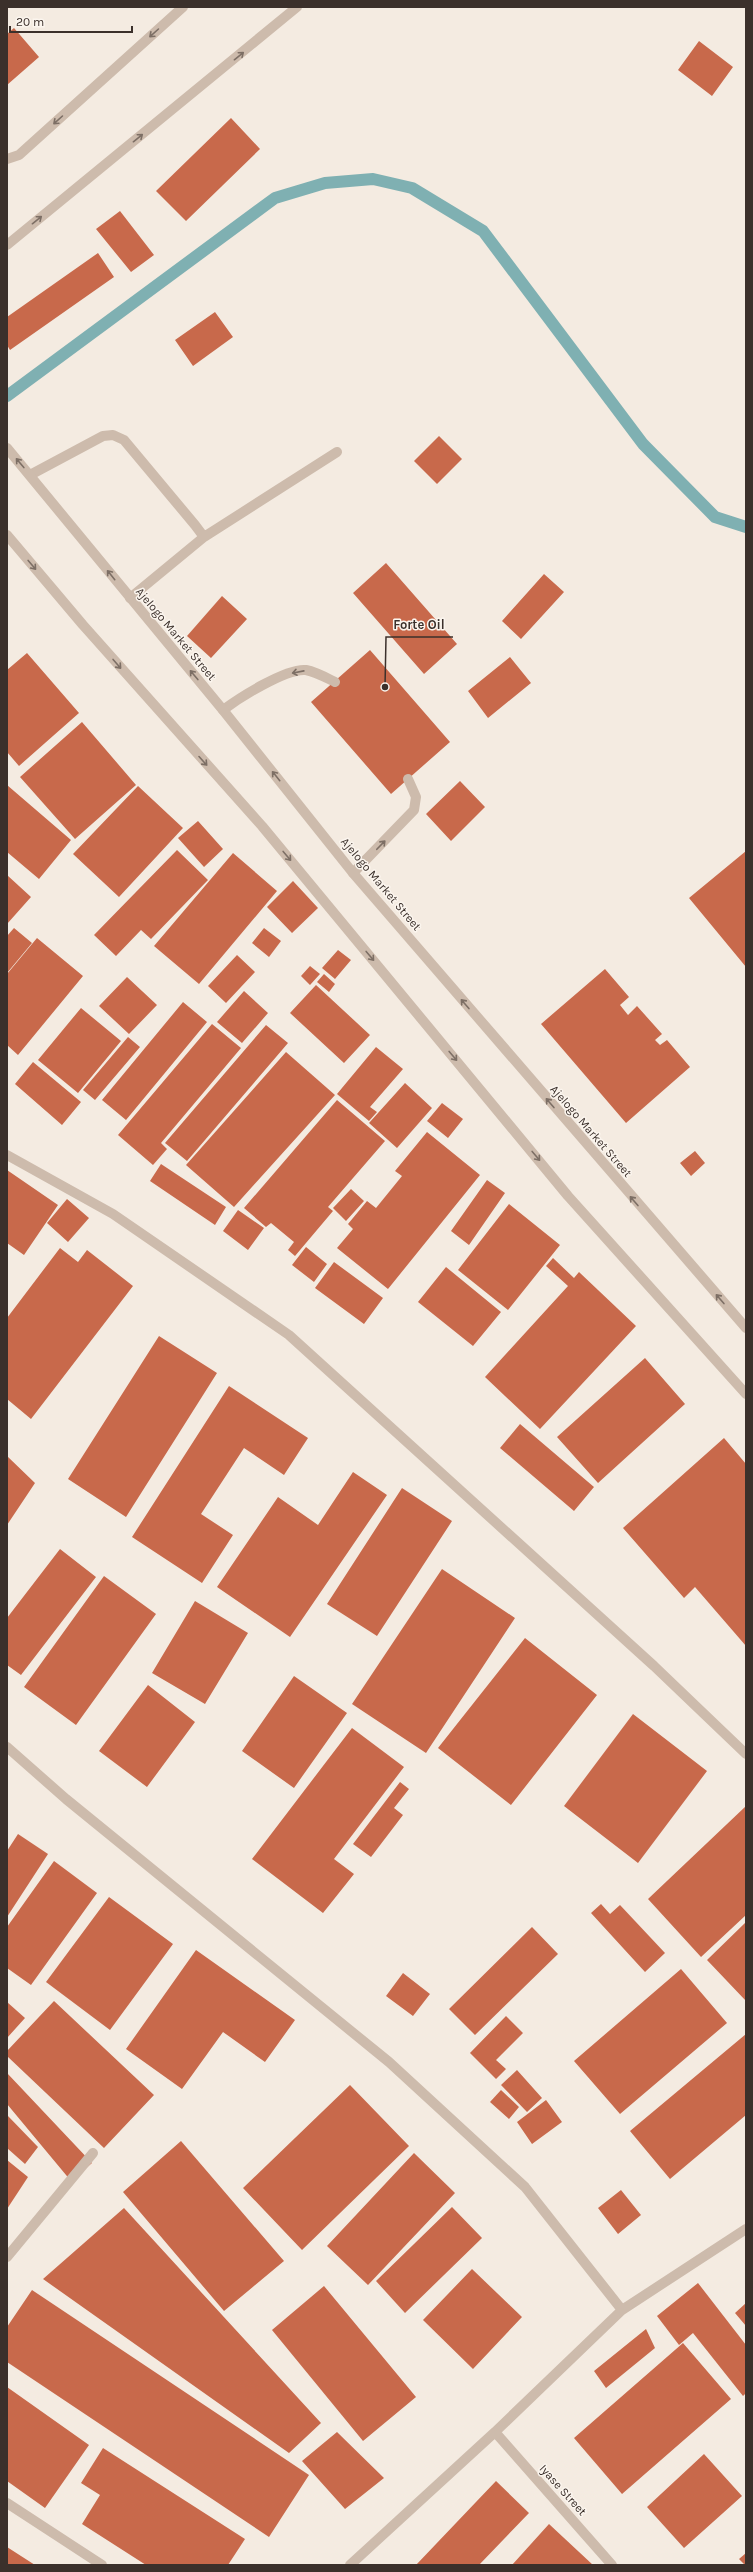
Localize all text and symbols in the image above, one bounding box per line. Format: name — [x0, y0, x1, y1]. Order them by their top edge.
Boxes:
scale bar — [10, 8, 132, 34]
text: 20 m — [16, 15, 44, 29]
one-way arrow — [150, 28, 160, 37]
one-way arrow — [233, 51, 244, 60]
one-way arrow — [53, 115, 63, 125]
one-way arrow — [132, 134, 143, 142]
one-way arrow — [32, 216, 43, 225]
one-way arrow — [15, 458, 24, 469]
one-way arrow — [28, 560, 37, 570]
one-way arrow — [106, 570, 115, 580]
street label: Ajelogo Market Street — [133, 585, 219, 684]
callout: Forte Oil — [386, 612, 453, 637]
text: Forte Oil — [393, 617, 445, 632]
one-way arrow — [112, 658, 121, 668]
one-way arrow — [292, 668, 305, 676]
one-way arrow — [189, 670, 198, 680]
one-way arrow — [198, 756, 208, 766]
one-way arrow — [271, 771, 280, 782]
street label: Ajelogo Market Street — [338, 835, 424, 934]
one-way arrow — [376, 840, 386, 850]
one-way arrow — [282, 851, 291, 862]
one-way arrow — [365, 951, 374, 962]
one-way arrow — [461, 999, 470, 1009]
one-way arrow — [448, 1051, 457, 1062]
street label: Ajelogo Market Street — [547, 1082, 635, 1180]
one-way arrow — [545, 1097, 554, 1108]
one-way arrow — [531, 1151, 540, 1162]
one-way arrow — [630, 1196, 639, 1206]
one-way arrow — [716, 1294, 725, 1304]
street label: Iyase Street — [536, 2462, 590, 2519]

